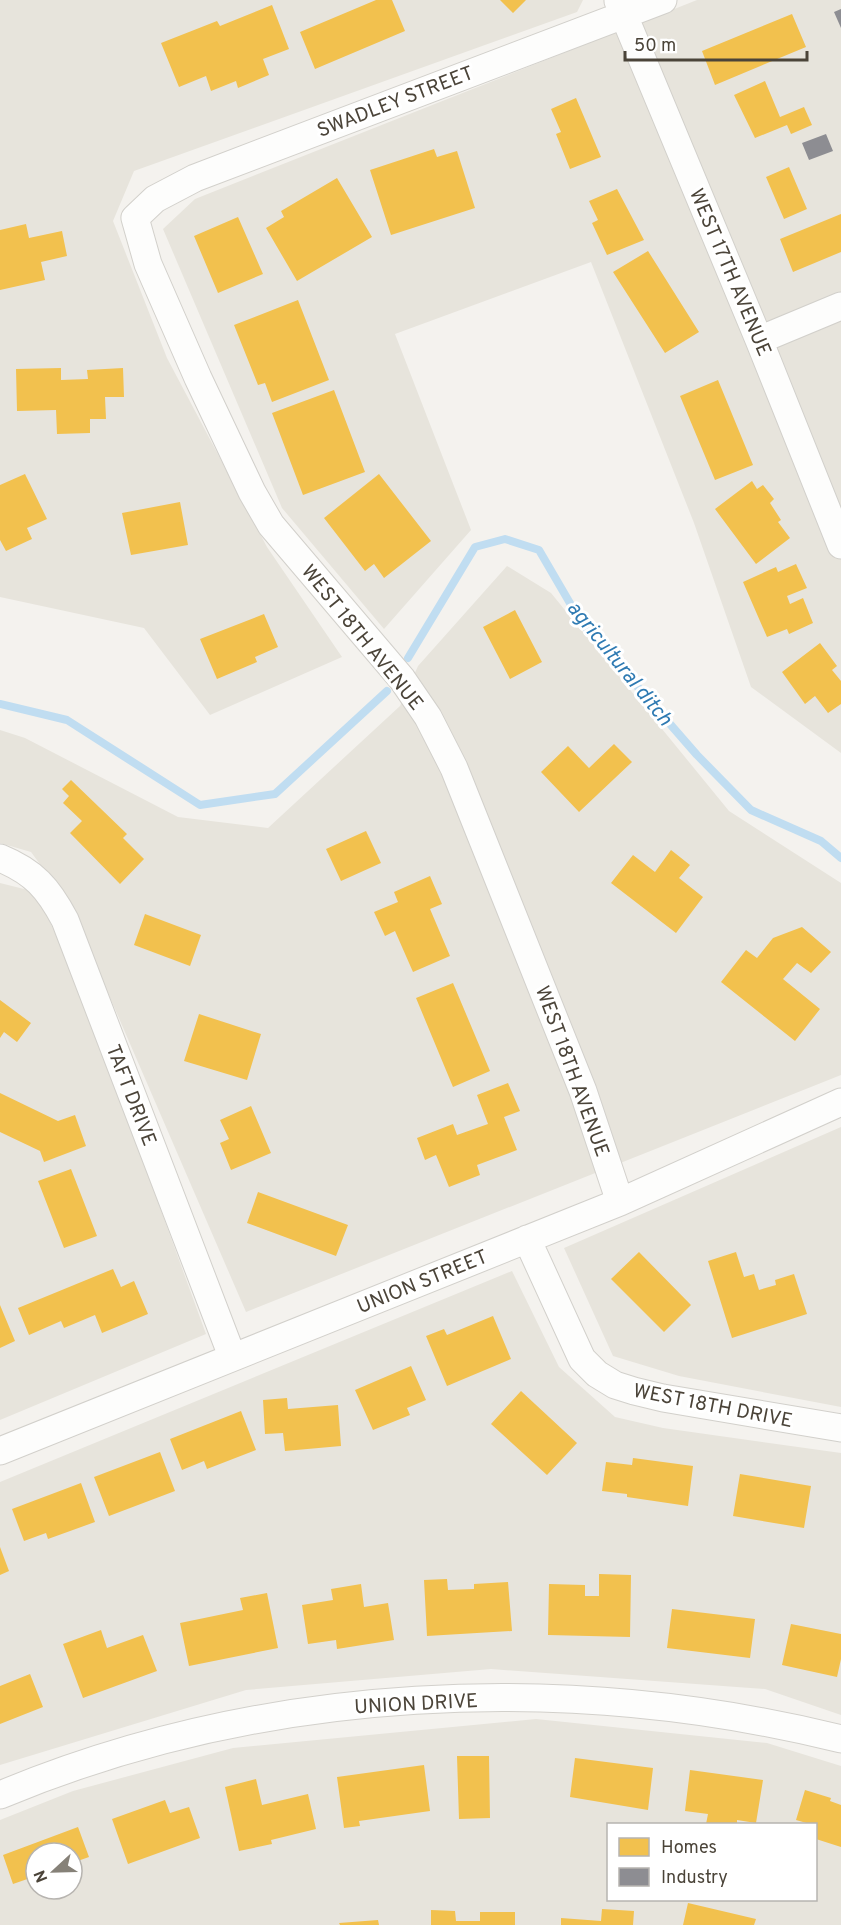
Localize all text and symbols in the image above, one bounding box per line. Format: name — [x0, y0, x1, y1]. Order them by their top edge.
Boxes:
scale bar — [625, 24, 806, 62]
text: 50 m — [634, 35, 676, 58]
street label: SWADLEY STREET — [314, 61, 478, 145]
street label: WEST 17TH AVENUE — [682, 185, 776, 361]
street label: WEST 18TH AVENUE — [295, 560, 428, 716]
water label: agricultural ditch — [560, 596, 678, 733]
street label: WEST 18TH AVENUE — [528, 983, 614, 1161]
street label: TAFT DRIVE — [99, 1041, 161, 1150]
street label: UNION STREET — [354, 1245, 492, 1321]
street label: WEST 18TH DRIVE — [631, 1379, 795, 1435]
street label: UNION DRIVE — [354, 1689, 479, 1721]
legend — [607, 1823, 817, 1901]
text: Homes — [661, 1837, 717, 1860]
north arrow — [24, 1841, 84, 1901]
text: N — [31, 1867, 53, 1885]
text: Industry — [661, 1867, 728, 1890]

